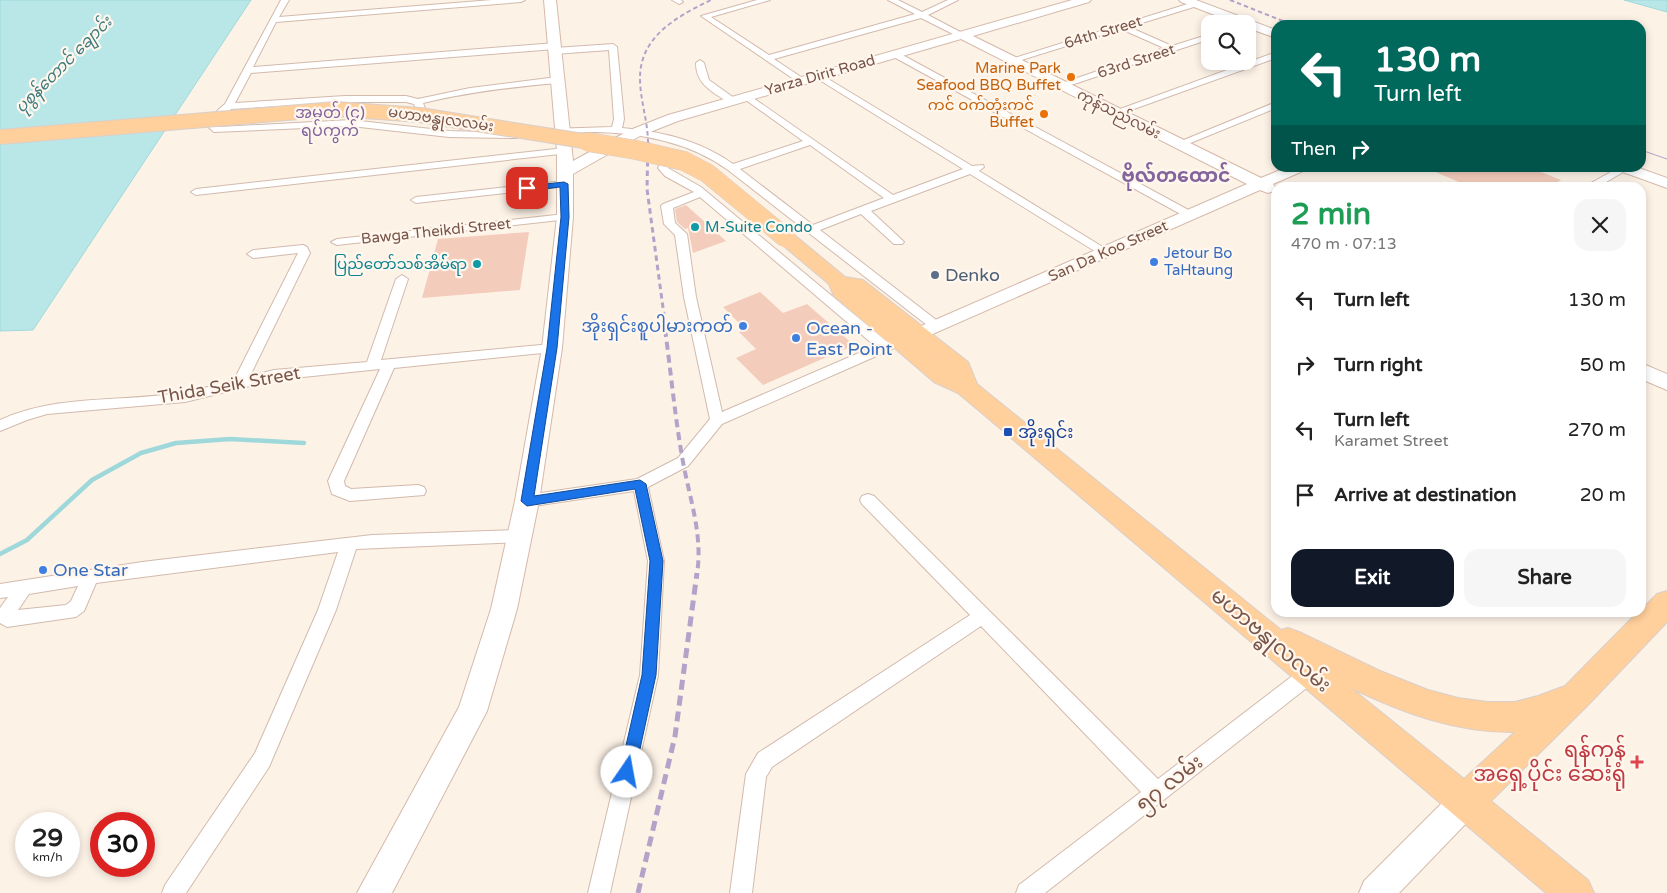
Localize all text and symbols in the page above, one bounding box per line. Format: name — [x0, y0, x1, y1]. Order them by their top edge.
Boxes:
water label: ပုစွန်တောင် ချောင်း — [10, 10, 119, 119]
street label: 64th Street — [1062, 12, 1144, 52]
map controls — [1201, 15, 1256, 70]
button: search — [1201, 15, 1256, 70]
text: 130 m — [1374, 39, 1481, 81]
street label: 63rd Street — [1095, 40, 1177, 82]
icon: left — [1291, 40, 1356, 105]
street label: Yarza Dirit Road — [763, 51, 877, 99]
place label: Marine Park Seafood BBQ Buffet — [916, 59, 1061, 94]
marker: Marine Park Seafood BBQ Buffet — [1065, 71, 1077, 83]
text: Turn left — [1374, 81, 1462, 107]
street label: ကုန်သည်လမ်း — [1073, 84, 1164, 145]
place label: ကင် ဝက်တုံးကင် Buffet — [928, 95, 1034, 131]
district label: အမှတ် (၄) ရပ်ကွက် — [295, 101, 365, 144]
street label: မဟာဗန္ဓုလလမ်း — [387, 102, 495, 139]
marker: ကင် ဝက်တုံးကင် Buffet — [1038, 108, 1050, 120]
icon: right — [1346, 135, 1374, 163]
text: Then — [1291, 138, 1336, 160]
district label: ဗိုလ်တထောင် — [1122, 162, 1230, 191]
pin — [506, 167, 548, 209]
icon: arrive — [513, 174, 541, 202]
text: 2 min — [1291, 196, 1371, 233]
button: close — [1574, 199, 1626, 251]
street label: Bawga Theikdi Street — [360, 214, 512, 248]
street label: San Da Koo Street — [1045, 216, 1171, 286]
place label: M-Suite Condo — [705, 218, 812, 236]
marker: M-Suite Condo — [689, 221, 701, 233]
text: 470 m · 07:13 — [1291, 234, 1397, 254]
place label: Jetour Bo TaHtaung — [1164, 244, 1233, 279]
place label: ပြည်တော်သစ်အိမ််ရာ — [333, 254, 467, 276]
marker: Jetour Bo TaHtaung — [1148, 256, 1160, 268]
marker: ပြည်တော်သစ်အိမ််ရာ — [471, 258, 483, 270]
place label: Denko — [945, 264, 1000, 286]
marker: Denko — [929, 269, 941, 281]
icon: left — [1291, 286, 1319, 314]
text: Turn left — [1334, 289, 1410, 311]
text: 130 m — [1568, 289, 1626, 311]
place label: အိုးရှင်းစူပါမားကတ် — [581, 312, 733, 341]
place label: Ocean - East Point — [806, 317, 893, 360]
marker: အိုးရှင်းစူပါမားကတ် — [737, 320, 749, 332]
marker: Ocean - East Point — [790, 332, 802, 344]
icon: right — [1291, 351, 1319, 379]
text: Turn right — [1334, 354, 1422, 376]
text: 50 m — [1580, 354, 1626, 376]
street label: Thida Seik Street — [156, 362, 302, 408]
text: Turn left — [1334, 409, 1410, 431]
icon: left — [1291, 416, 1319, 444]
place label: အိုးရှင်း — [1018, 418, 1074, 447]
text: 270 m — [1568, 419, 1626, 441]
marker: အိုးရှင်း — [1002, 426, 1014, 438]
text: Karamet Street — [1334, 431, 1449, 451]
icon: arrive — [1291, 481, 1319, 509]
text: Arrive at destination — [1334, 484, 1517, 506]
text: 20 m — [1580, 484, 1626, 506]
button: Exit — [1291, 549, 1454, 607]
button: Share — [1464, 549, 1626, 607]
place label: One Star — [53, 559, 128, 581]
marker: One Star — [37, 564, 49, 576]
street label: မဟာဗန္ဓုလလမ်း — [1203, 580, 1338, 701]
place label: ရန်ကုန် အရှေ့ပိုင်း ဆေးရုံ — [1473, 734, 1626, 791]
position arrow — [600, 745, 652, 797]
street label: ၅၇ လမ်း — [1128, 746, 1210, 821]
marker: ရန်ကုန် အရှေ့ပိုင်း ဆေးရုံ — [1630, 755, 1644, 769]
speed limit sign: 30 — [90, 812, 155, 877]
text: 29 — [32, 823, 63, 853]
text: km/h — [32, 850, 63, 864]

